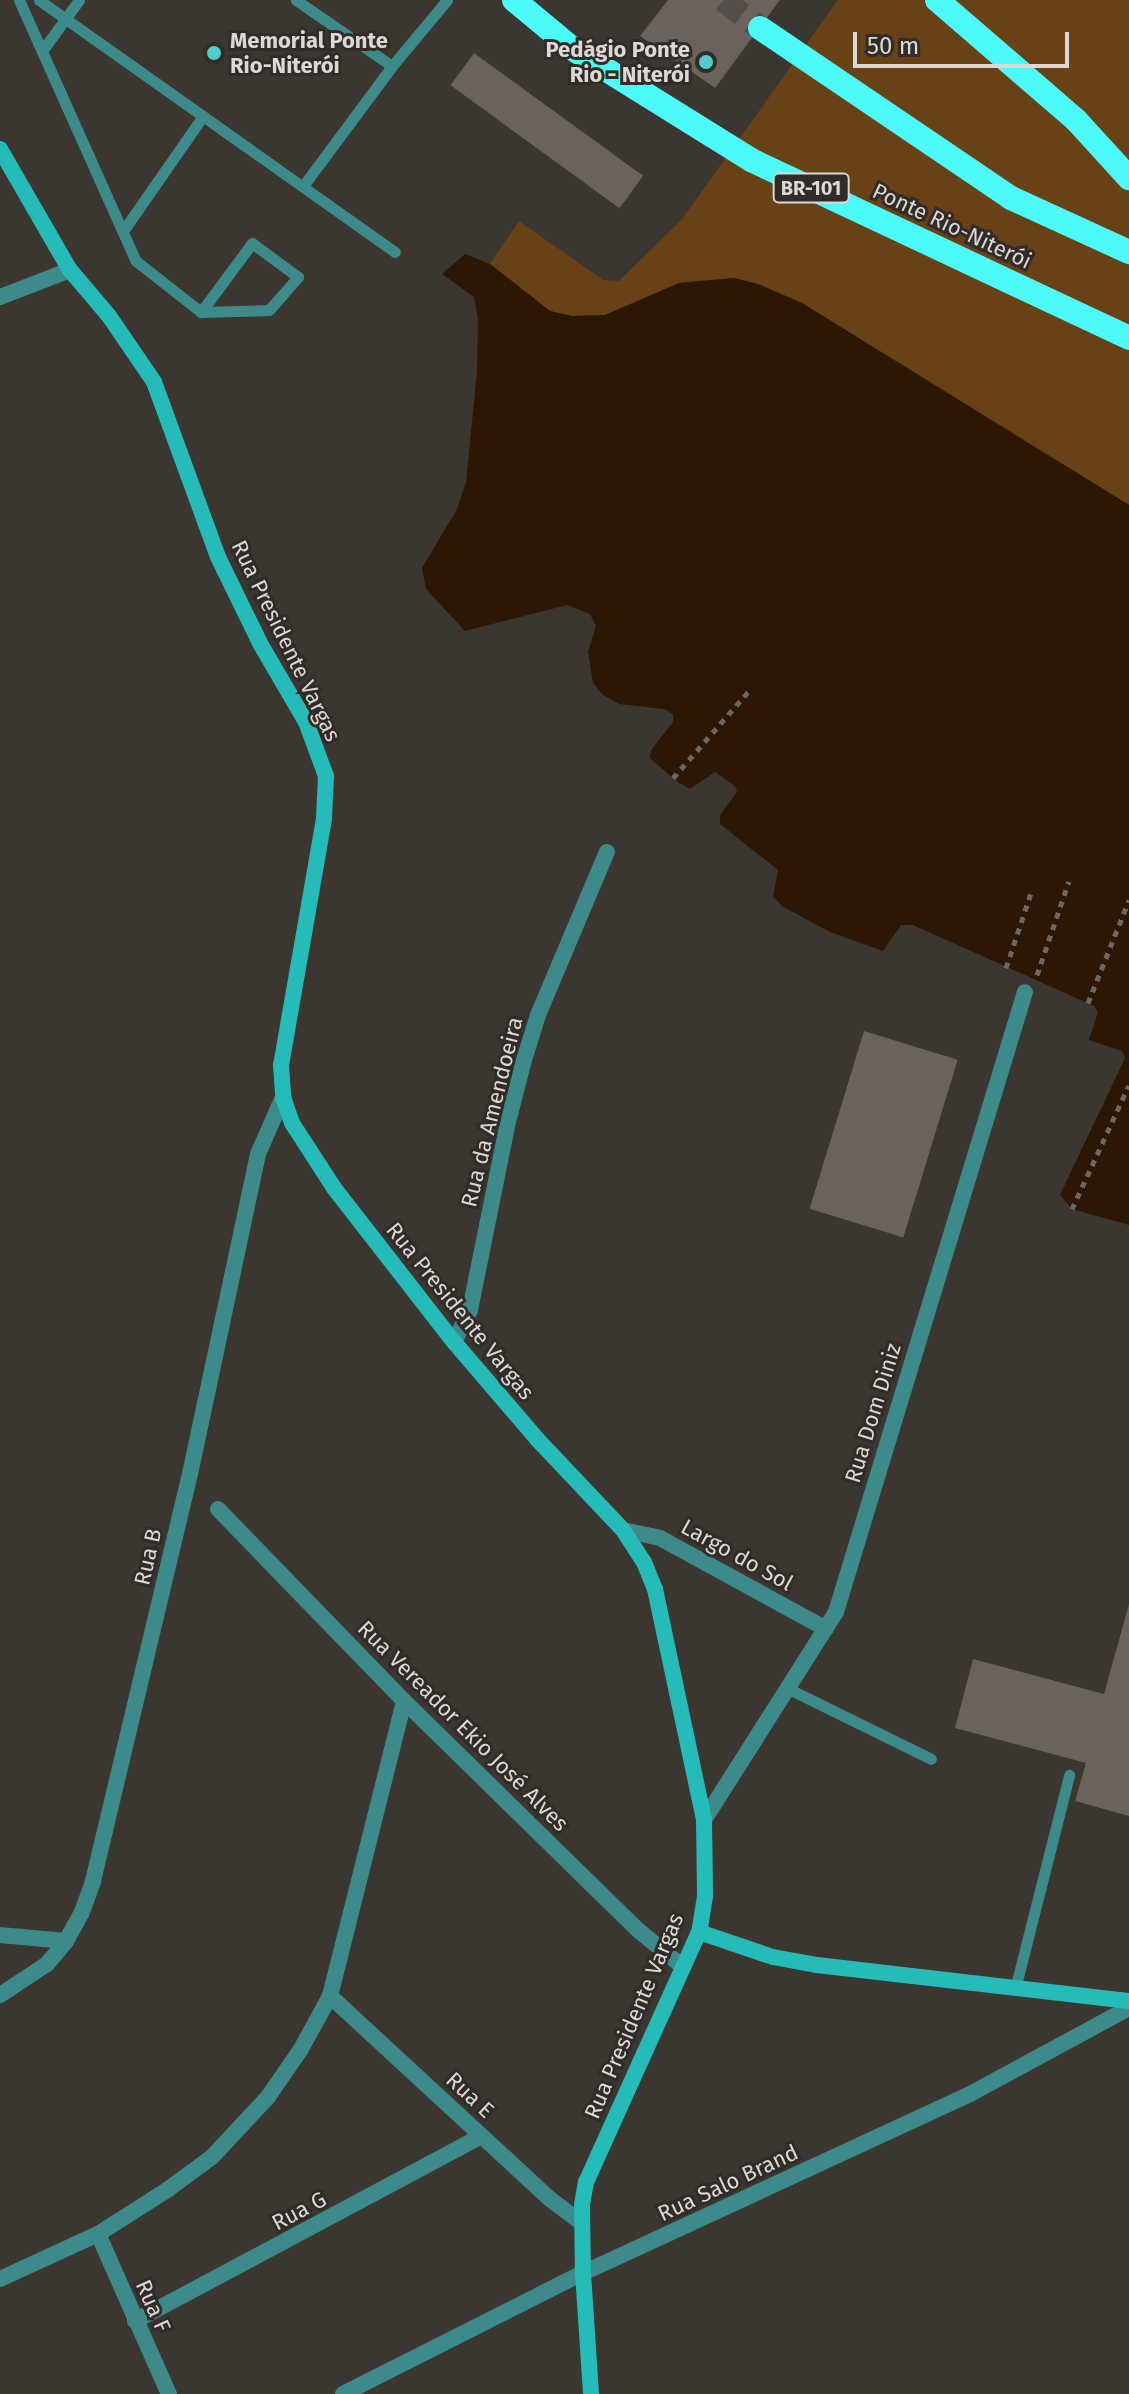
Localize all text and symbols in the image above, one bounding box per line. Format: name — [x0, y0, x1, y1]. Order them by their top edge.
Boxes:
scale bar — [857, 16, 1073, 66]
place label: Memorial Ponte Rio-Niterói — [230, 27, 388, 78]
text: 50 m — [867, 32, 919, 60]
place label: Pedágio Ponte Rio - Niterói — [546, 36, 690, 88]
marker: Memorial Ponte Rio-Niterói — [205, 44, 223, 62]
marker: Pedágio Ponte Rio - Niterói — [697, 53, 715, 71]
road number: BR-101 — [771, 172, 851, 204]
street label: Ponte Rio-Niterói — [868, 178, 1036, 274]
street label: Rua Presidente Vargas — [226, 536, 346, 746]
street label: Rua da Amendoeira — [456, 1014, 528, 1210]
street label: Rua Presidente Vargas — [380, 1217, 540, 1405]
street label: Rua Dom Diniz — [839, 1340, 907, 1486]
street label: Largo do Sol — [676, 1513, 798, 1597]
street label: Rua B — [129, 1526, 167, 1588]
street label: Rua Vereador Ekio José Alves — [352, 1615, 574, 1837]
street label: Rua Presidente Vargas — [579, 1909, 689, 2123]
street label: Rua E — [441, 2066, 499, 2124]
street label: Rua Salo Brand — [654, 2139, 802, 2227]
street label: Rua G — [267, 2186, 331, 2236]
street label: Rua F — [130, 2276, 176, 2336]

